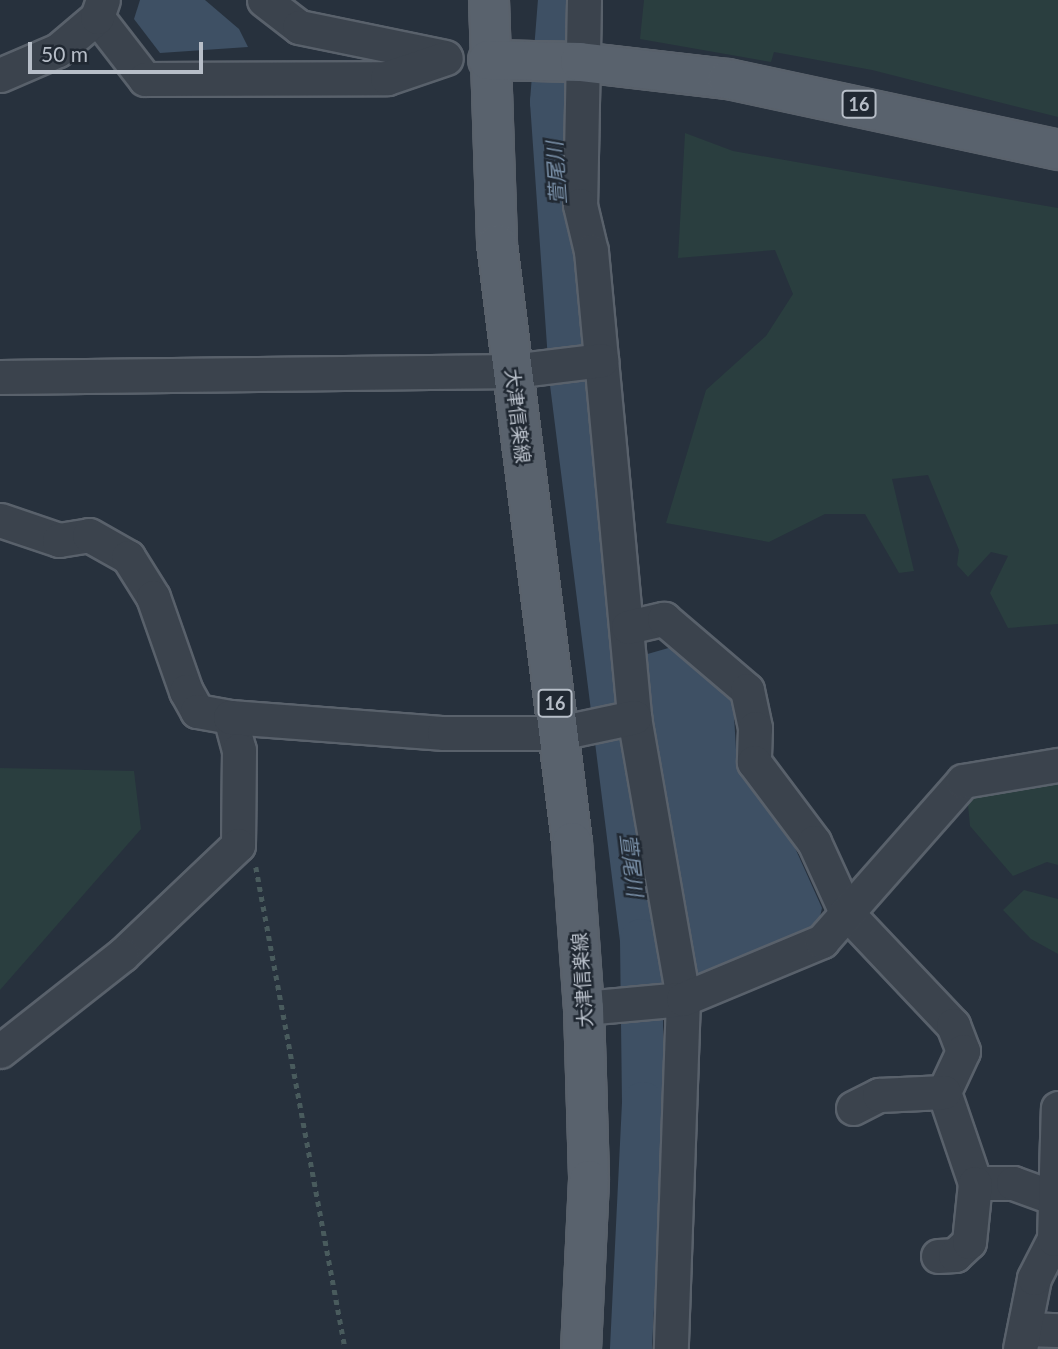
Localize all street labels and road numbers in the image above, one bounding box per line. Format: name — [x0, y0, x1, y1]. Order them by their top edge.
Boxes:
road number: 16 — [842, 90, 876, 119]
street label: 大津信楽線 — [501, 367, 535, 465]
road number: 16 — [538, 688, 572, 718]
street label: 大津信楽線 — [567, 932, 597, 1028]

